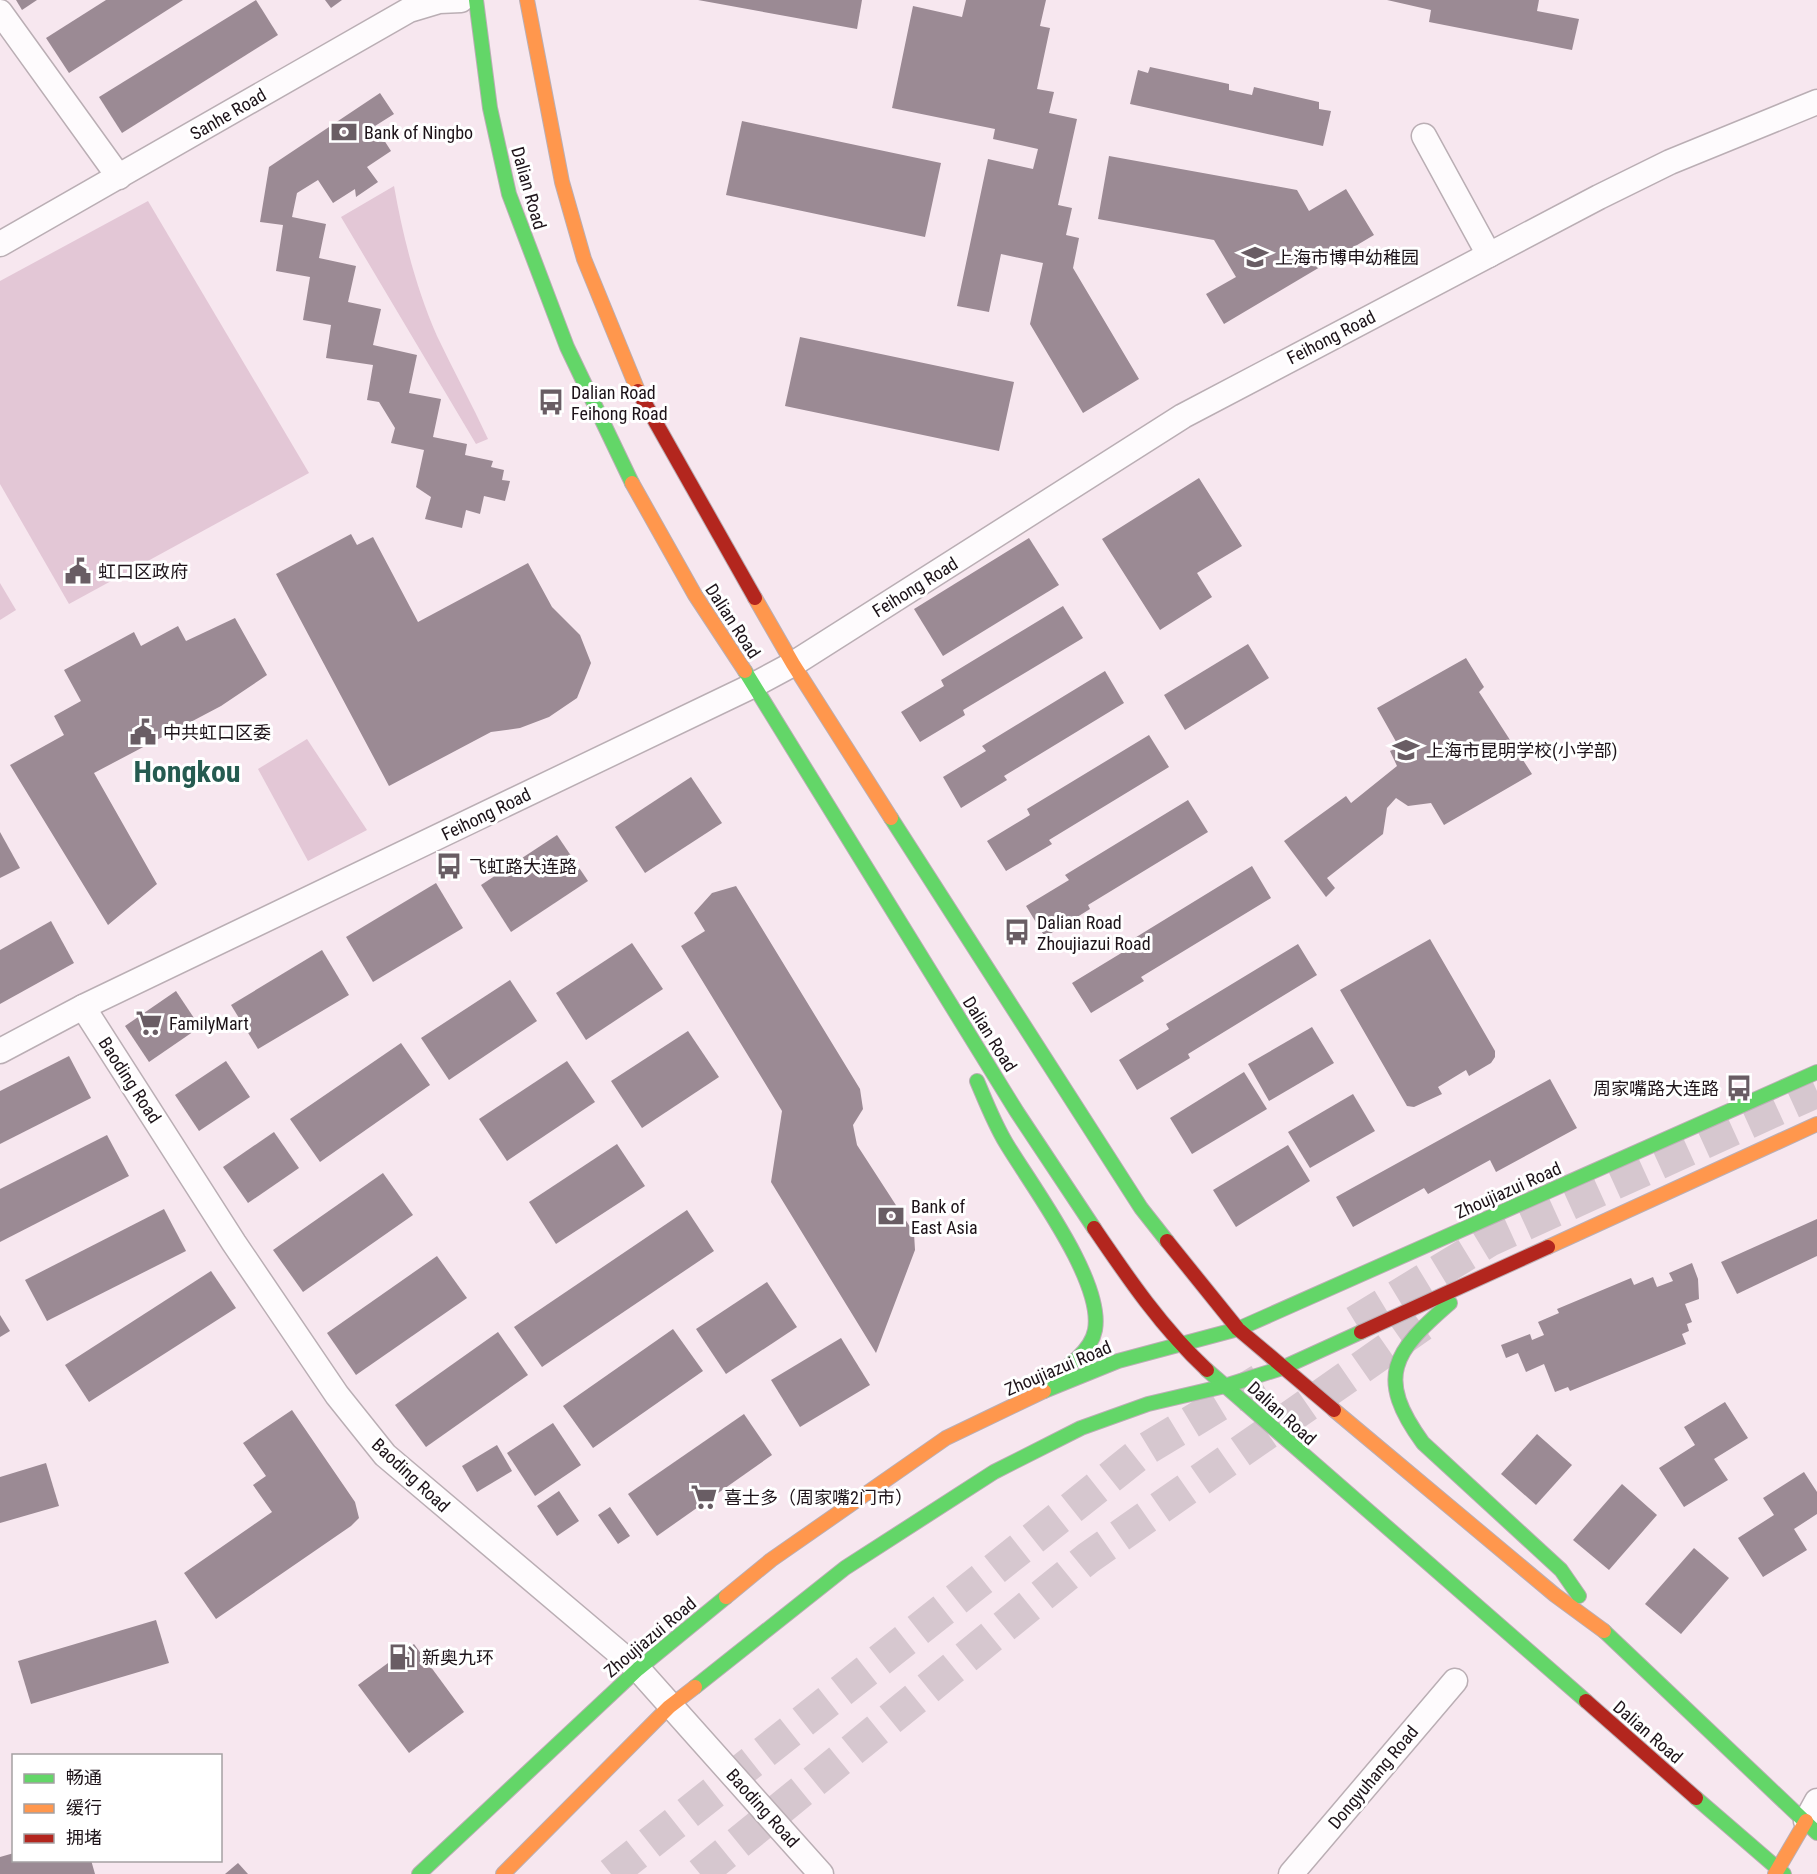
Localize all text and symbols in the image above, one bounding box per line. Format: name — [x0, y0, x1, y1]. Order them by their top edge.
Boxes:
street label: Sanhe Road — [186, 84, 270, 144]
bank icon: Bank of Ningbo — [329, 117, 359, 147]
place label: Bank of Ningbo — [364, 122, 473, 143]
street label: Dalian Road — [507, 144, 551, 232]
school or university icon: 上海市博申幼稚园 — [1240, 242, 1270, 272]
place label: 上海市博申幼稚园 — [1275, 247, 1419, 268]
street label: Feihong Road — [1283, 306, 1379, 368]
place label: Dalian Road Feihong Road — [571, 382, 668, 424]
bus stop icon: Dalian Road Feihong Road — [536, 387, 566, 417]
street label: Feihong Road — [868, 552, 962, 622]
public building icon: 虹口区政府 — [63, 556, 93, 586]
place label: 虹口区政府 — [98, 561, 188, 582]
street label: Dalian Road — [701, 580, 765, 662]
public building icon: 中共虹口区委 — [128, 717, 158, 747]
place label: 中共虹口区委 — [163, 722, 271, 743]
school or university icon: 上海市昆明学校(小学部) — [1391, 735, 1421, 765]
place label: 上海市昆明学校(小学部) — [1426, 740, 1617, 762]
district label: Hongkou — [133, 754, 241, 789]
street label: Feihong Road — [438, 783, 534, 845]
bus stop icon: 飞虹路大连路 — [434, 851, 464, 881]
place label: 飞虹路大连路 — [469, 856, 577, 877]
place label: Dalian Road Zhoujiazui Road — [1037, 912, 1151, 954]
bus stop icon: Dalian Road Zhoujiazui Road — [1002, 917, 1032, 947]
street label: Dalian Road — [959, 992, 1021, 1076]
supermarket icon: FamilyMart — [134, 1008, 164, 1038]
place label: FamilyMart — [169, 1013, 249, 1034]
street label: Baoding Road — [94, 1033, 166, 1127]
bus stop icon: 周家嘴路大连路 — [1724, 1073, 1754, 1103]
place label: 周家嘴路大连路 — [1593, 1078, 1719, 1099]
street label: Zhoujiazui Road — [1452, 1157, 1564, 1223]
place label: Bank of East Asia — [911, 1196, 978, 1238]
bank icon: Bank of East Asia — [876, 1201, 906, 1231]
street label: Zhoujiazui Road — [1002, 1336, 1114, 1400]
street label: Dalian Road — [1243, 1377, 1321, 1449]
street label: Baoding Road — [368, 1434, 454, 1516]
supermarket icon: 喜士多（周家嘴2门市） — [689, 1482, 719, 1512]
place label: 喜士多（周家嘴2门市） — [724, 1487, 913, 1508]
street label: Zhoujiazui Road — [600, 1592, 700, 1682]
fuel station icon: 新奥九环 — [387, 1642, 417, 1672]
place label: 新奥九环 — [422, 1647, 494, 1668]
street label: Dalian Road — [1609, 1696, 1687, 1768]
street label: Dongyuhang Road — [1324, 1721, 1422, 1833]
legend — [12, 1754, 222, 1862]
street label: Baoding Road — [722, 1764, 804, 1852]
text: 畅通 — [66, 1767, 102, 1788]
text: 缓行 — [66, 1797, 102, 1818]
text: 拥堵 — [66, 1827, 102, 1848]

